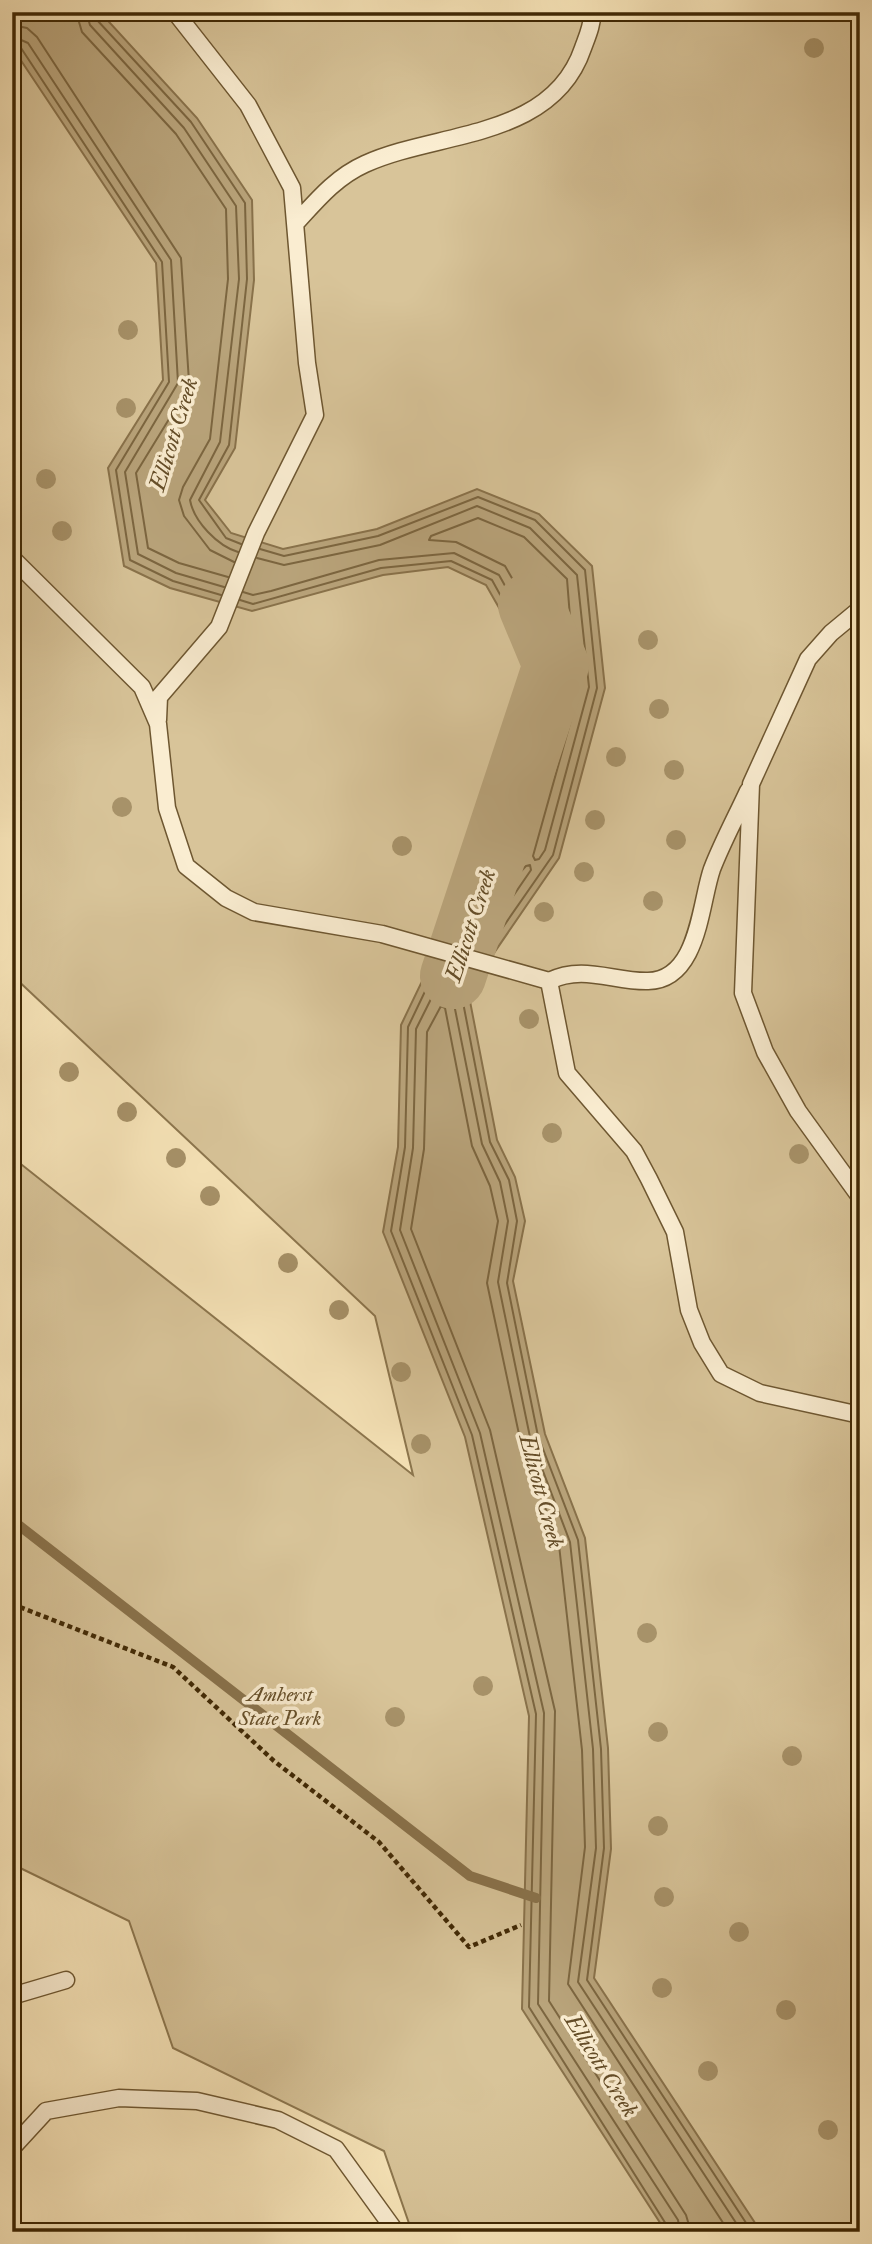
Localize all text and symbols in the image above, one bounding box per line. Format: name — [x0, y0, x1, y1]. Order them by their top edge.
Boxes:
water label: Ellicott Creek — [142, 374, 204, 496]
water label: Ellicott Creek — [438, 865, 502, 987]
water label: Ellicott Creek — [512, 1429, 571, 1551]
park label: Amherst State Park — [238, 1681, 321, 1732]
water label: Ellicott Creek — [557, 2006, 645, 2122]

